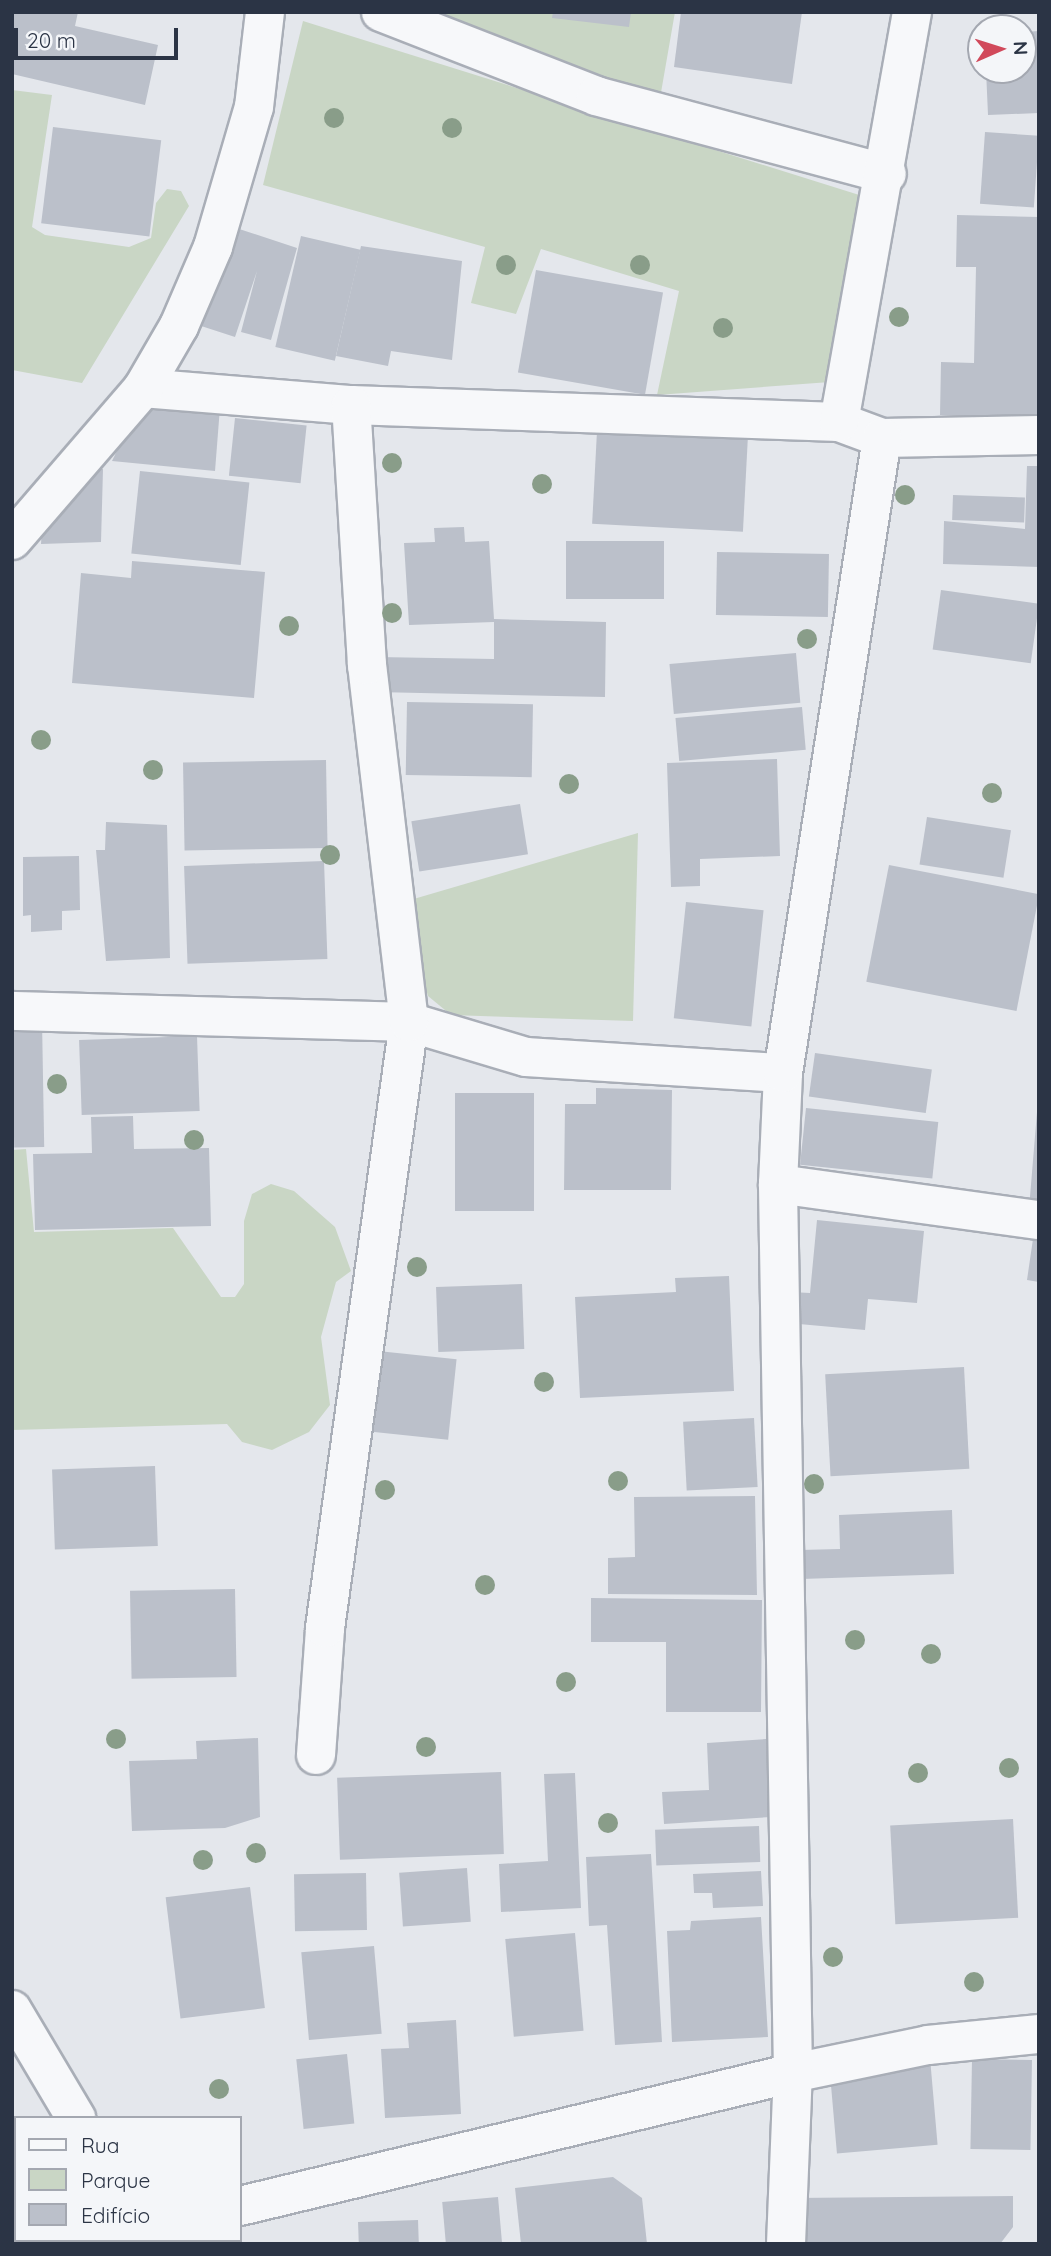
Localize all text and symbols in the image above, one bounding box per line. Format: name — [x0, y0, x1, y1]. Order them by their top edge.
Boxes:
scale bar — [18, 14, 182, 58]
north arrow — [967, 14, 1037, 84]
text: 20 m — [27, 27, 76, 53]
text: N — [1009, 40, 1033, 56]
legend — [14, 2116, 242, 2242]
text: Rua — [81, 2132, 120, 2158]
text: Parque — [81, 2167, 150, 2193]
text: Edifício — [81, 2202, 150, 2228]

